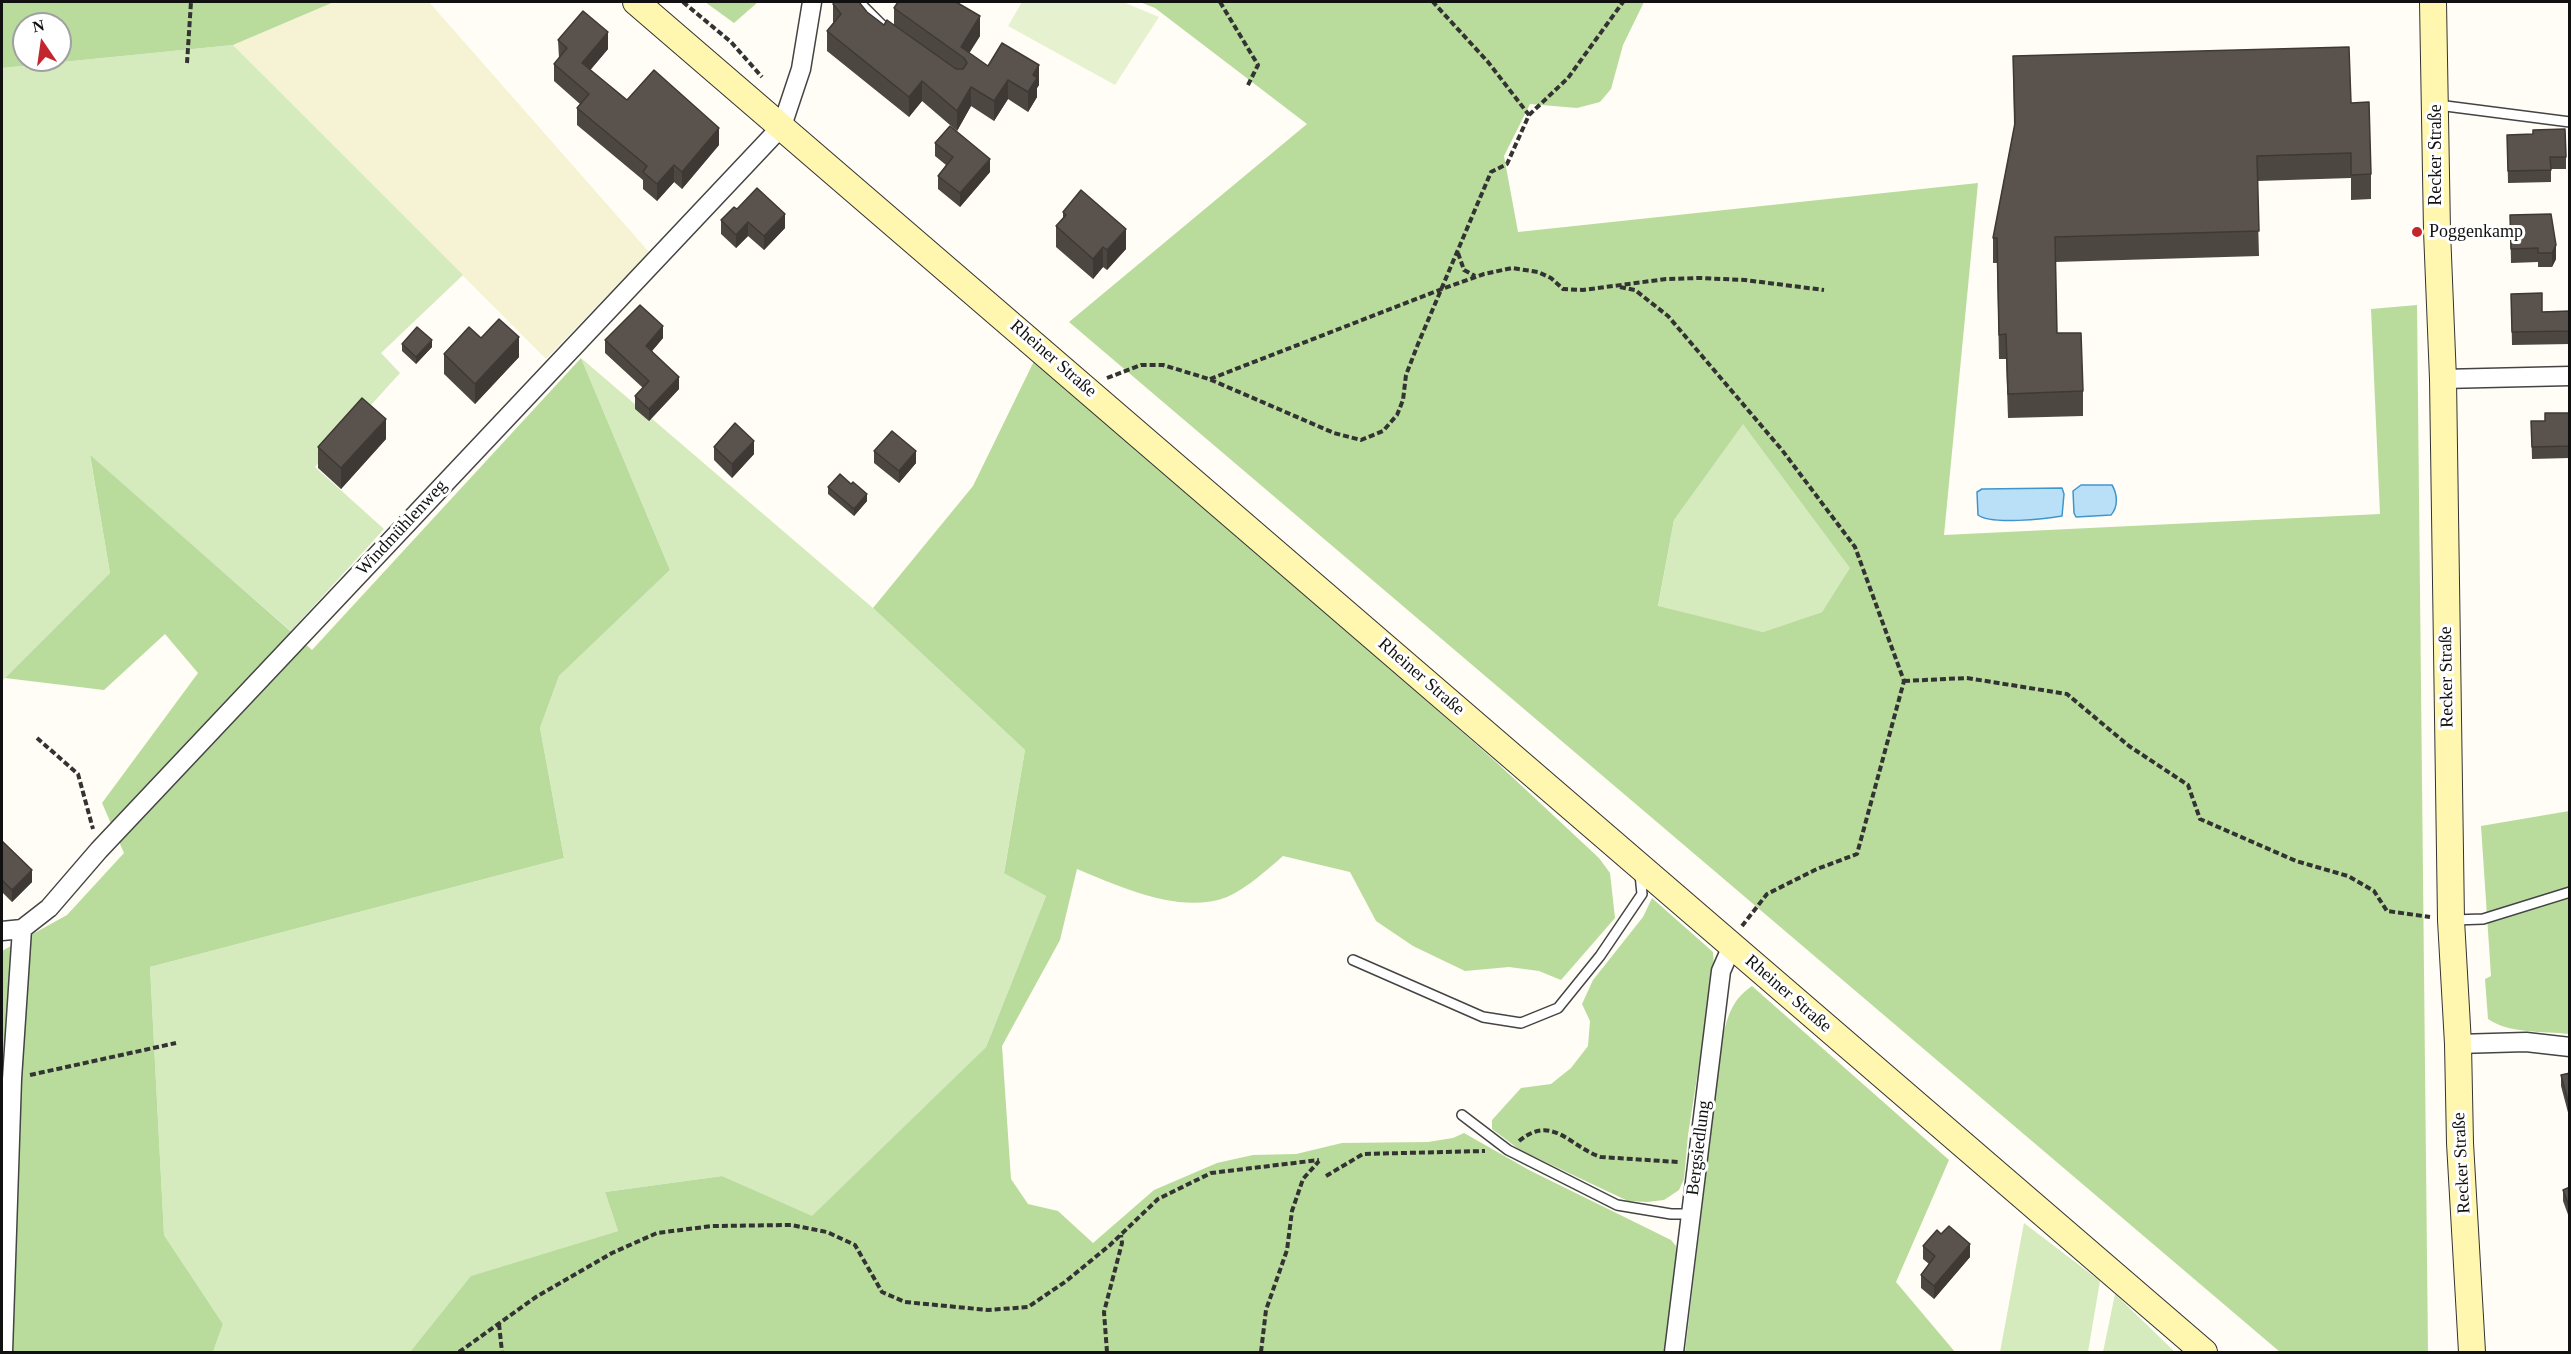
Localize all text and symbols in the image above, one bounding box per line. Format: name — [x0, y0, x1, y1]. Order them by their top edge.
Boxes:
north arrow — [12, 12, 72, 72]
text: N — [31, 16, 46, 36]
street label: Recker Straße — [2425, 104, 2447, 206]
place label: Poggenkamp — [2429, 221, 2523, 243]
marker: Poggenkamp — [2410, 225, 2424, 239]
street label: Rheiner Straße — [1005, 316, 1101, 402]
street label: Windmühlenweg — [352, 476, 452, 580]
street label: Recker Straße — [2435, 626, 2459, 728]
street label: Rheiner Straße — [1373, 634, 1469, 720]
street label: Rheiner Straße — [1740, 951, 1836, 1037]
street label: Bergsiedlung — [1682, 1099, 1716, 1197]
street label: Recker Straße — [2449, 1112, 2475, 1214]

